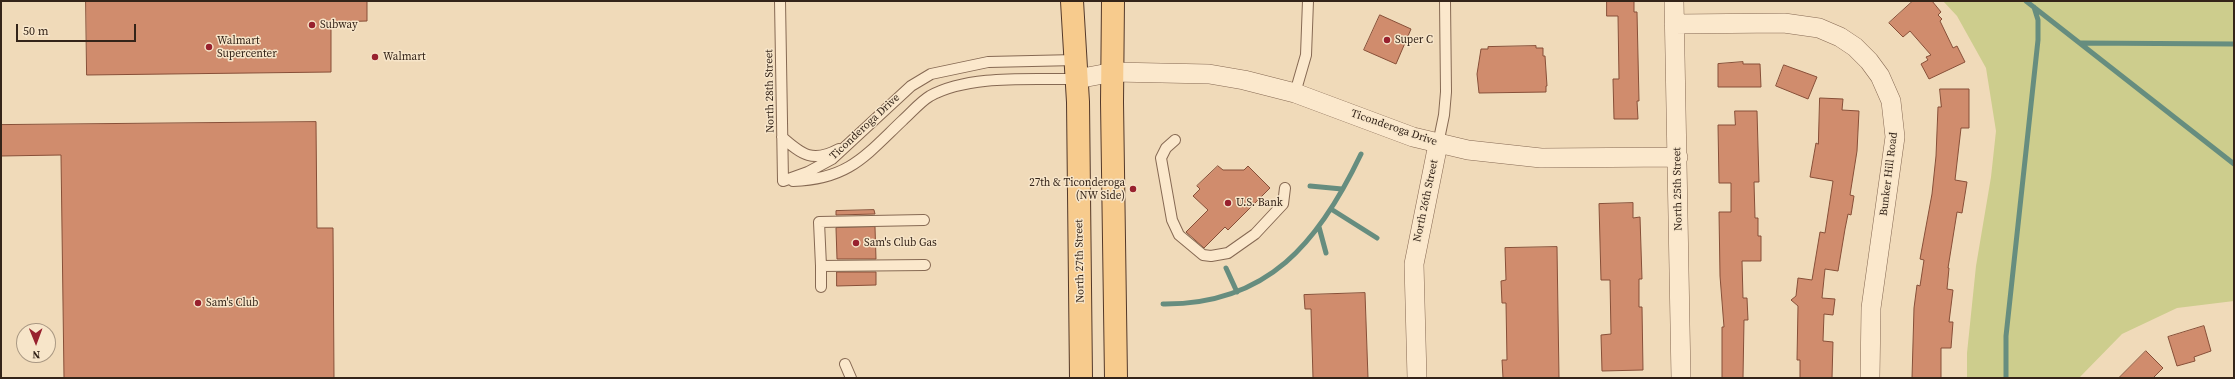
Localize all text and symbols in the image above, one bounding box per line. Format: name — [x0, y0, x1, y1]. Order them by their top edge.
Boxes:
scale bar — [18, 16, 138, 42]
place label: Subway — [320, 18, 358, 32]
marker: Subway — [307, 20, 317, 30]
text: 50 m — [23, 23, 49, 39]
place label: Super C — [1395, 33, 1433, 47]
place label: Walmart Supercenter — [217, 34, 277, 60]
marker: Super C — [1382, 35, 1392, 45]
marker: Walmart Supercenter — [204, 42, 214, 52]
street label: North 28th Street — [763, 49, 777, 133]
place label: Walmart — [383, 50, 426, 64]
marker: Walmart — [370, 52, 380, 62]
street label: Ticonderoga Drive — [827, 91, 903, 163]
street label: Ticonderoga Drive — [1349, 107, 1439, 149]
street label: Bunker Hill Road — [1877, 131, 1901, 217]
street label: North 25th Street — [1671, 147, 1685, 231]
street label: North 26th Street — [1411, 159, 1441, 243]
place label: 27th & Ticonderoga (NW Side) — [1029, 176, 1125, 202]
marker: 27th & Ticonderoga (NW Side) — [1128, 184, 1138, 194]
place label: U.S. Bank — [1236, 196, 1283, 210]
marker: U.S. Bank — [1223, 198, 1233, 208]
street label: North 27th Street — [1073, 219, 1087, 303]
place label: Sam's Club Gas — [864, 236, 937, 250]
marker: Sam's Club Gas — [851, 238, 861, 248]
place label: Sam's Club — [206, 296, 258, 310]
marker: Sam's Club — [193, 298, 203, 308]
north arrow — [16, 323, 56, 363]
text: N — [32, 347, 40, 362]

